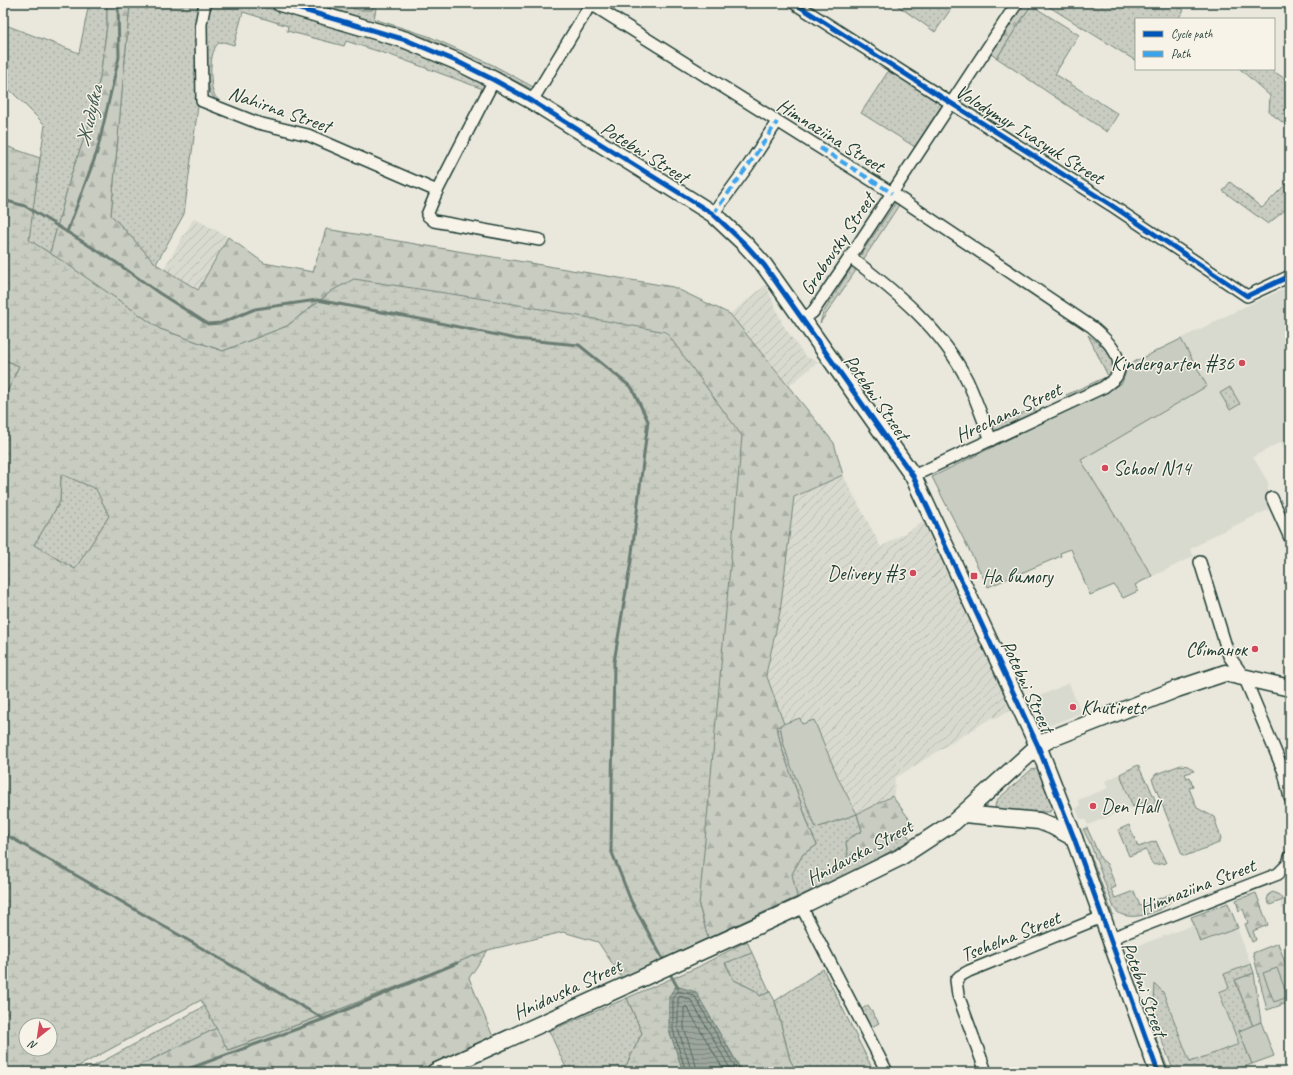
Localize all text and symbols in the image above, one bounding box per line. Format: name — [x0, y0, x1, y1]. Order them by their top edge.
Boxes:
legend — [1135, 18, 1275, 70]
text: Cycle path — [1171, 26, 1213, 42]
text: Path — [1171, 46, 1191, 62]
street label: Volodymyr Ivasyuk Street — [951, 79, 1111, 191]
street label: Nahirna Street — [225, 80, 337, 140]
water label: Жидувка — [69, 81, 109, 149]
street label: Himnaziina Street — [772, 92, 891, 180]
street label: Potebni Street — [596, 116, 696, 191]
street label: Grabovsky Street — [794, 186, 882, 300]
street label: Potebni Street — [838, 350, 917, 448]
place label: Kindergarten #36 — [1111, 351, 1235, 376]
marker: Kindergarten #36 — [1237, 358, 1247, 368]
street label: Hrechana Street — [951, 376, 1067, 448]
place label: School N14 — [1113, 456, 1193, 481]
marker: School N14 — [1100, 463, 1110, 473]
place label: Delivery #3 — [827, 561, 907, 586]
place label: На вимогу — [982, 564, 1055, 589]
marker: Delivery #3 — [908, 568, 918, 578]
marker: На вимогу — [969, 571, 979, 581]
street label: Potebni Street — [995, 636, 1061, 739]
place label: Світанок — [1186, 637, 1249, 662]
marker: Світанок — [1250, 644, 1260, 654]
place label: Khutirets — [1081, 695, 1148, 720]
marker: Khutirets — [1068, 702, 1078, 712]
place label: Den Hall — [1101, 794, 1163, 819]
marker: Den Hall — [1088, 801, 1098, 811]
street label: Hnidavska Street — [802, 813, 919, 891]
street label: Himnaziina Street — [1136, 852, 1261, 920]
street label: Tsehelna Street — [957, 904, 1066, 968]
street label: Potebni Street — [1116, 939, 1174, 1043]
street label: Hnidavska Street — [509, 952, 628, 1025]
north arrow — [18, 1017, 58, 1057]
text: N — [25, 1037, 39, 1053]

